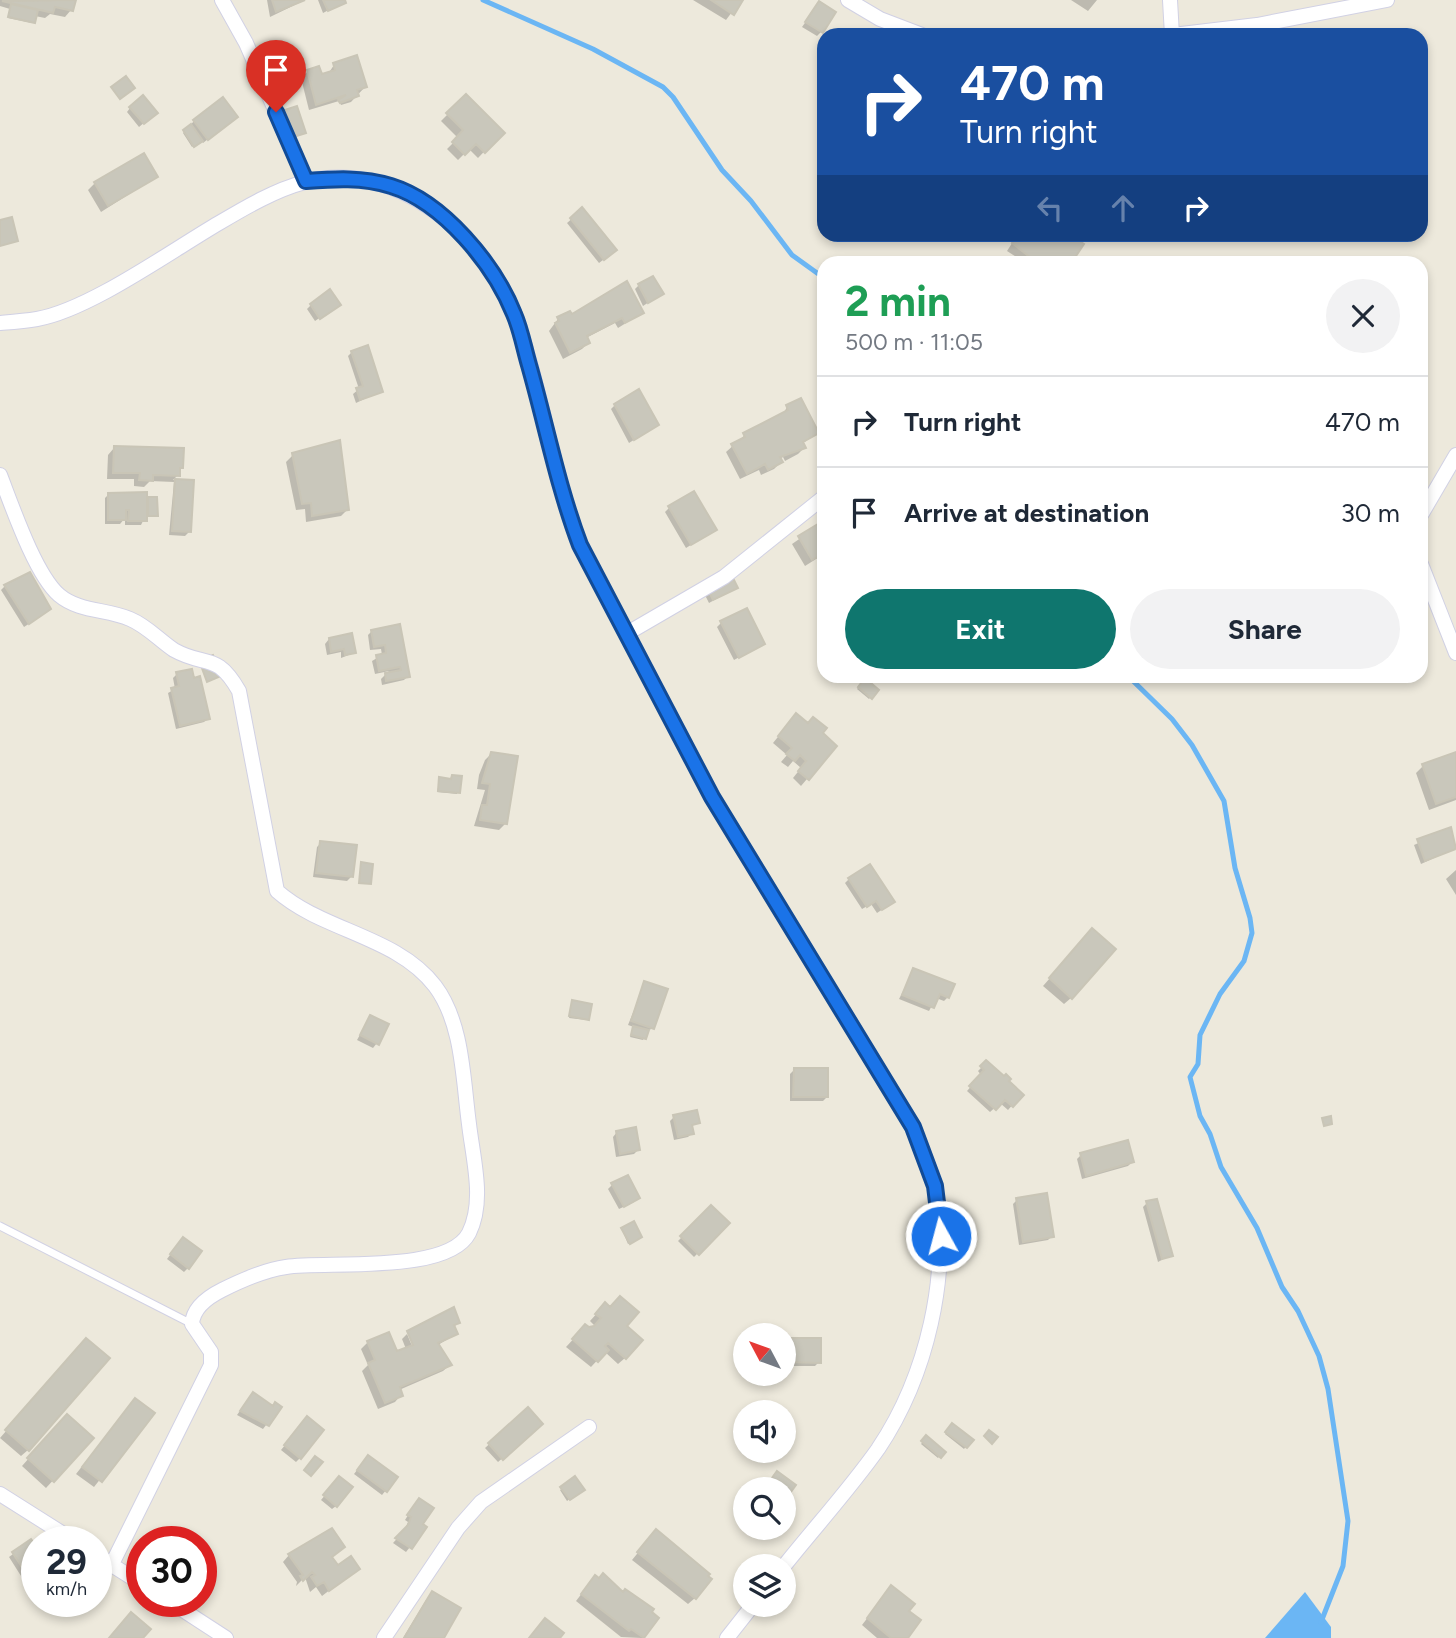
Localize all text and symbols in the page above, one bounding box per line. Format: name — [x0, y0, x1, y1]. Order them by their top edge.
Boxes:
pin — [246, 40, 306, 112]
icon: arrive — [257, 51, 295, 89]
text: 470 m — [960, 53, 1104, 112]
icon: right — [845, 56, 936, 147]
text: Turn right — [960, 113, 1098, 151]
icon: left — [1031, 189, 1069, 227]
icon: ahead — [1104, 189, 1142, 227]
icon: right — [1177, 189, 1215, 227]
text: 2 min — [845, 276, 951, 327]
button: close — [1326, 279, 1400, 353]
text: 500 m · 11:05 — [845, 328, 983, 356]
icon: right — [845, 403, 883, 441]
text: Turn right — [904, 406, 1021, 438]
text: 470 m — [1325, 406, 1400, 438]
icon: arrive — [845, 494, 883, 532]
text: Arrive at destination — [904, 497, 1149, 529]
text: 30 m — [1341, 497, 1400, 529]
button: Exit — [845, 589, 1116, 669]
button: Share — [1130, 589, 1400, 669]
position arrow — [904, 1199, 978, 1273]
north arrow — [733, 1323, 796, 1386]
map controls — [733, 1323, 796, 1617]
button: sound — [733, 1400, 796, 1463]
button: search — [733, 1477, 796, 1540]
speed limit sign: 30 — [126, 1526, 217, 1617]
text: 29 — [46, 1541, 87, 1583]
button: layers — [733, 1554, 796, 1617]
text: km/h — [46, 1578, 87, 1600]

